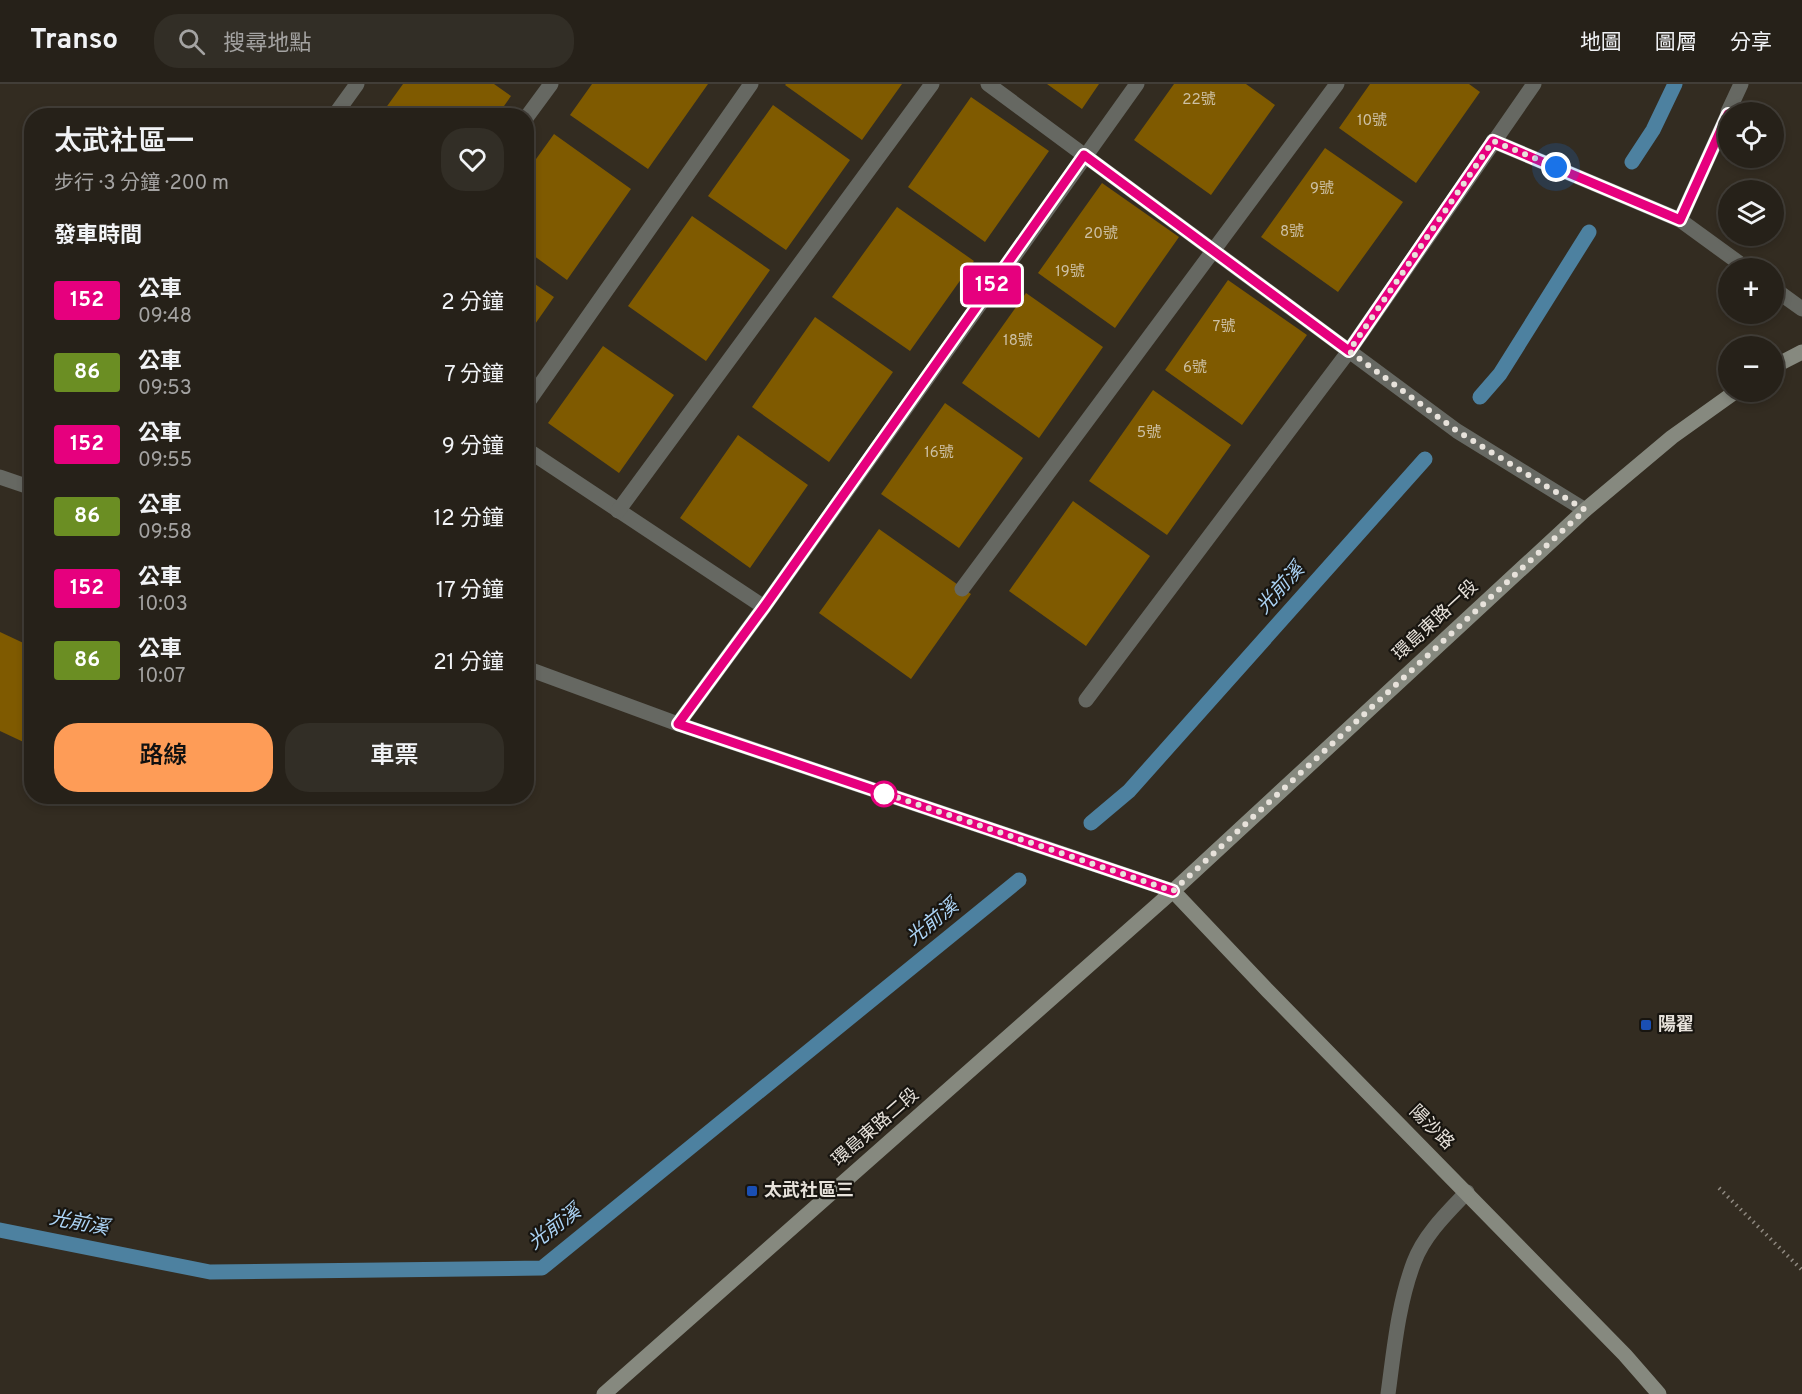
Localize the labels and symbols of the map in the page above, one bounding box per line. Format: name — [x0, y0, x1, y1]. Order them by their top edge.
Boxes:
house number: 22號 — [1182, 91, 1216, 110]
house number: 10號 — [1357, 112, 1387, 131]
your location — [1541, 152, 1571, 182]
house number: 9號 — [1310, 180, 1334, 199]
house number: 8號 — [1280, 223, 1304, 242]
house number: 20號 — [1084, 225, 1118, 244]
house number: 19號 — [1055, 263, 1085, 282]
line badge: 152 — [958, 266, 1026, 304]
house number: 7號 — [1213, 318, 1235, 337]
house number: 18號 — [1003, 332, 1033, 351]
house number: 6號 — [1183, 359, 1207, 378]
house number: 5號 — [1137, 424, 1161, 443]
house number: 16號 — [924, 444, 954, 463]
water label: 光前溪 — [1251, 556, 1313, 620]
street label: 環島東路一段 — [1389, 576, 1483, 666]
unlabelled marker — [871, 781, 897, 807]
water label: 光前溪 — [902, 892, 967, 952]
place label: 陽翟 — [1658, 1014, 1694, 1037]
marker: 陽翟 — [1639, 1018, 1653, 1032]
street label: 環島東路二段 — [828, 1084, 924, 1172]
street label: 陽沙路 — [1404, 1101, 1458, 1155]
place label: 太武社區三 — [764, 1180, 854, 1203]
marker: 太武社區三 — [745, 1184, 759, 1198]
water label: 光前溪 — [523, 1198, 589, 1256]
water label: 光前溪 — [47, 1206, 114, 1243]

